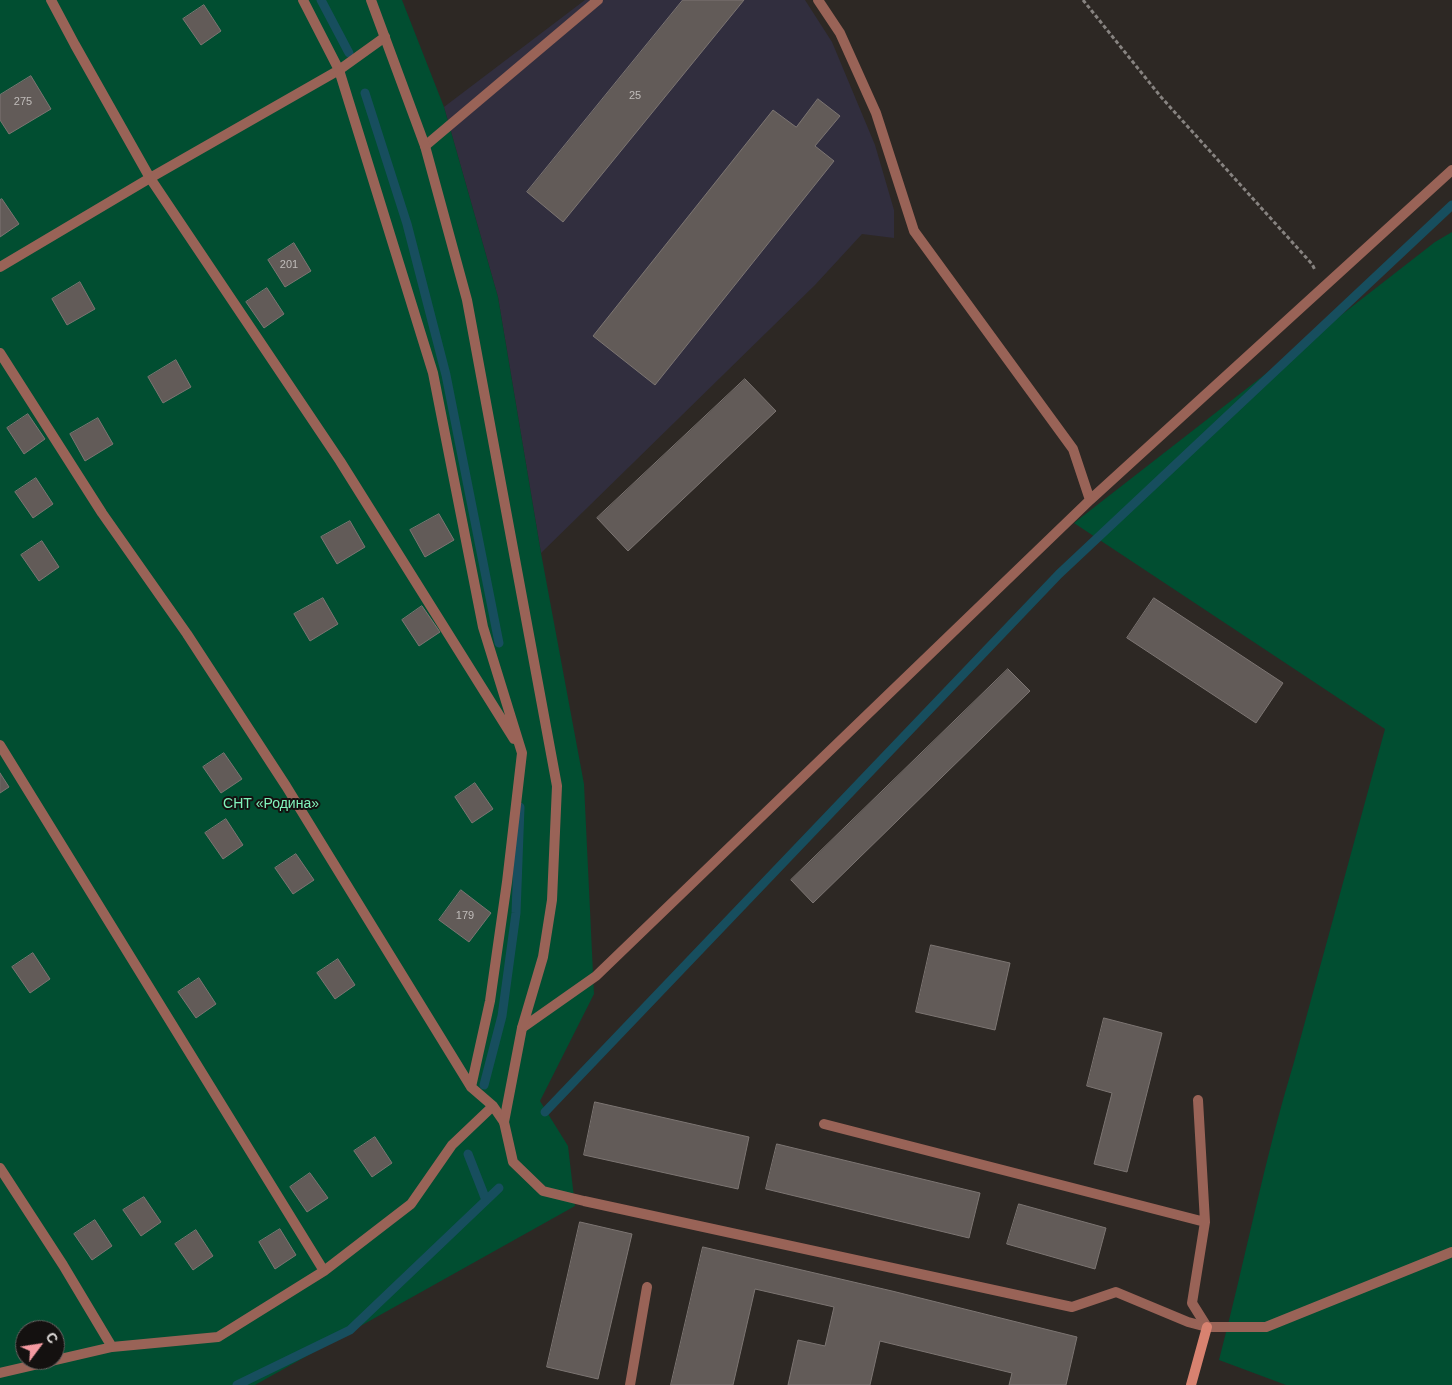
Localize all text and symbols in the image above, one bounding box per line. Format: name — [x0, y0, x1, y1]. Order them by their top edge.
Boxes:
house number: 25 — [629, 89, 641, 103]
house number: 275 — [14, 95, 32, 109]
house number: 201 — [280, 258, 298, 272]
park label: СНТ «Родина» — [223, 796, 319, 812]
house number: 179 — [456, 909, 474, 923]
north arrow — [15, 1320, 65, 1370]
text: С — [43, 1329, 61, 1346]

